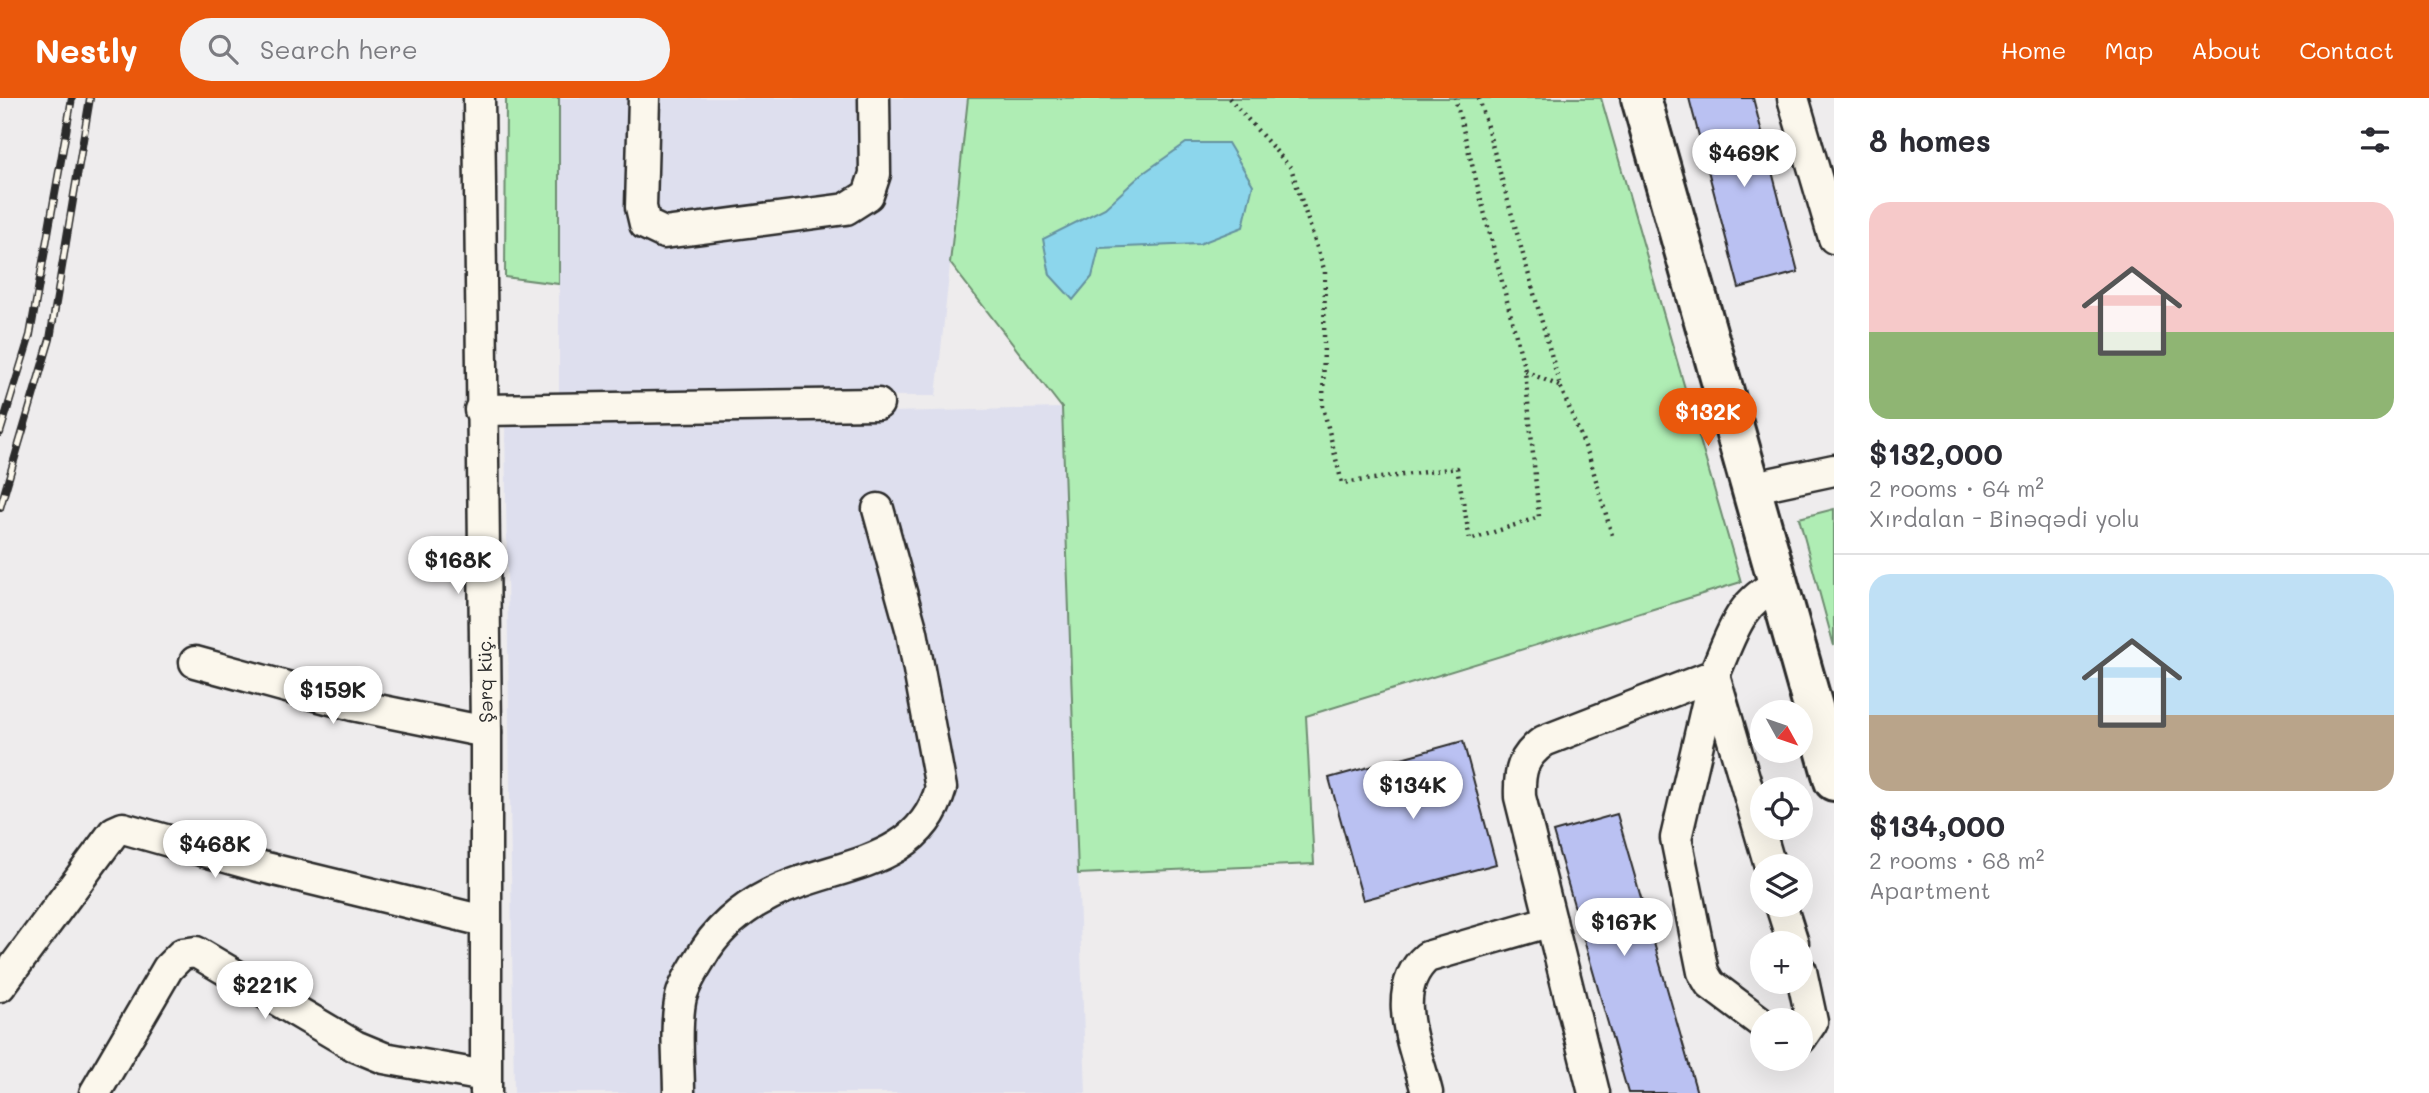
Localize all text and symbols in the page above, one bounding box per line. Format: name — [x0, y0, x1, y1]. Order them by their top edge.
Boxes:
search box — [180, 18, 670, 81]
text: Nestly — [35, 28, 138, 71]
icon: search — [204, 30, 242, 68]
text: Search here — [260, 32, 418, 66]
text: Home — [2001, 34, 2066, 65]
text: Map — [2104, 34, 2153, 65]
text: About — [2191, 34, 2261, 65]
text: Contact — [2299, 34, 2394, 65]
text: 8 homes — [1869, 120, 1991, 160]
icon: filters — [2356, 121, 2394, 159]
pin: $469K — [1695, 130, 1793, 189]
text: $469K — [1708, 137, 1780, 167]
icon: home — [2069, 248, 2195, 374]
pin: $132K — [1659, 388, 1757, 448]
text: $132K — [1675, 396, 1741, 426]
text: $132,000 — [1869, 433, 2003, 473]
text: 2 rooms · 64 m² — [1869, 473, 2044, 503]
text: Xırdalan - Binəqədi yolu — [1869, 503, 2139, 533]
pin: $168K — [409, 536, 507, 596]
text: $168K — [424, 544, 492, 574]
icon: home — [2069, 620, 2195, 746]
street label: Şərq küç. — [471, 635, 498, 723]
pin: $159K — [284, 666, 382, 726]
text: $159K — [300, 674, 366, 704]
north arrow — [1750, 700, 1813, 763]
map controls — [1750, 700, 1813, 1071]
pin: $134K — [1364, 762, 1462, 821]
text: $134K — [1379, 769, 1447, 799]
button: locate — [1750, 777, 1813, 840]
text: $134,000 — [1869, 805, 2005, 845]
pin: $468K — [166, 820, 264, 880]
text: $468K — [179, 828, 251, 858]
text: 2 rooms · 68 m² — [1869, 845, 2044, 875]
button: layers — [1750, 854, 1813, 917]
text: Apartment — [1869, 875, 1991, 905]
pin: $167K — [1575, 898, 1673, 958]
text: $167K — [1591, 906, 1657, 936]
button: + — [1750, 931, 1813, 994]
pin: $221K — [216, 962, 314, 1021]
text: $221K — [232, 969, 298, 999]
button: − — [1750, 1008, 1813, 1071]

